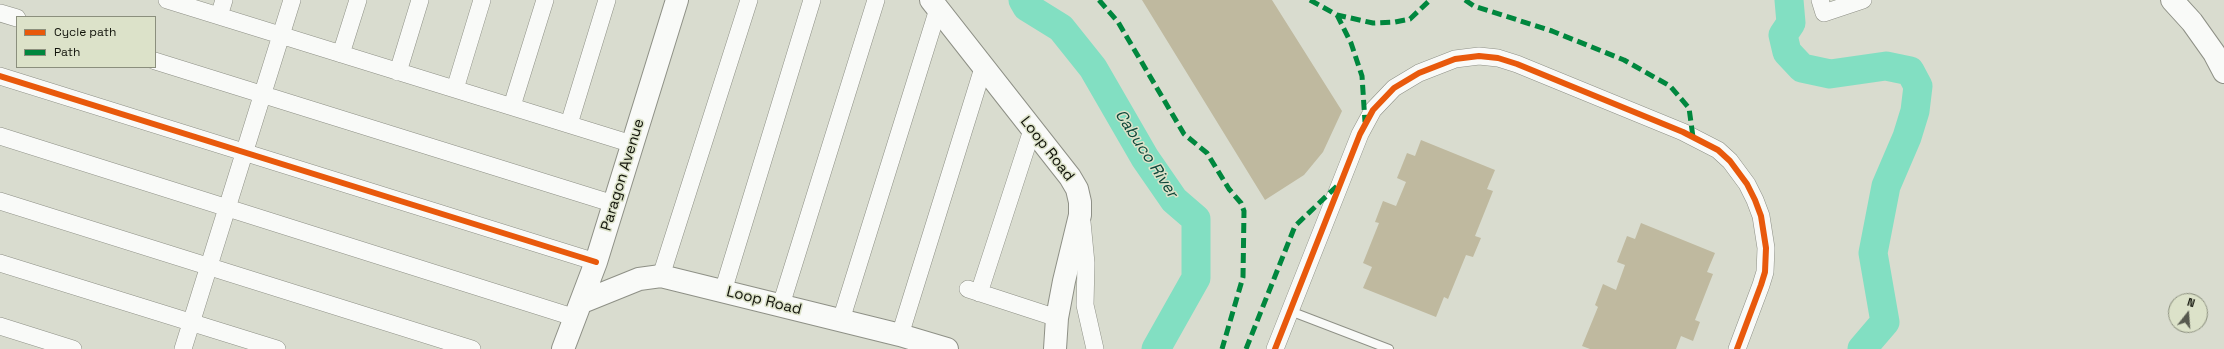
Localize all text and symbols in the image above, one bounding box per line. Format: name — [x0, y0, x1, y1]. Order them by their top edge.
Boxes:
legend — [16, 16, 156, 68]
text: Cycle path — [54, 24, 116, 40]
text: Path — [54, 44, 80, 60]
water label: Cabuco River — [1110, 106, 1182, 202]
street label: Loop Road — [1016, 113, 1078, 185]
street label: Paragon Avenue — [597, 117, 649, 233]
street label: Loop Road — [724, 283, 804, 319]
north arrow — [2168, 293, 2208, 333]
text: N — [2186, 295, 2197, 310]

